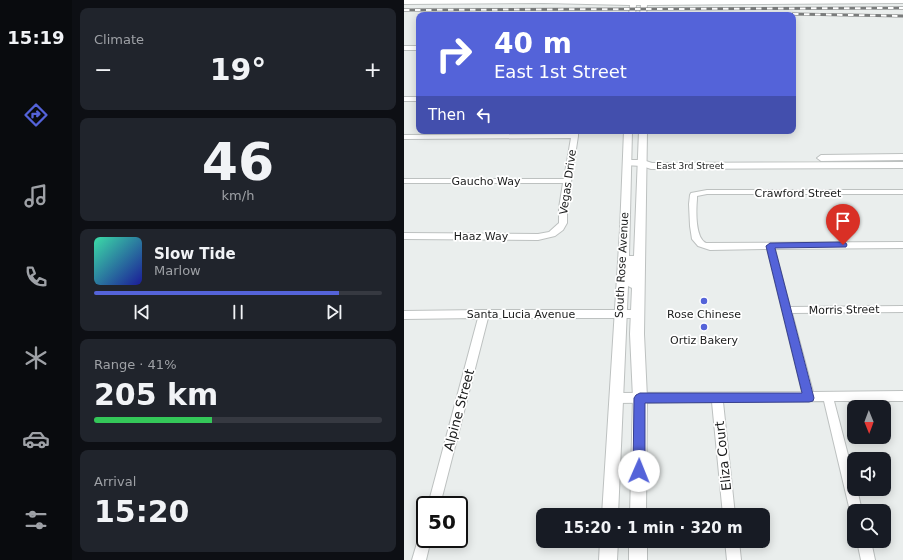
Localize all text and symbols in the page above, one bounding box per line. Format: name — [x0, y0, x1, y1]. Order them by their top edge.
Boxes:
text: 15:19 — [7, 27, 65, 48]
text: 40 m — [494, 27, 572, 60]
icon: right — [428, 28, 480, 80]
text: Climate — [94, 32, 144, 47]
text: 19° — [210, 52, 266, 87]
text: − — [94, 57, 112, 82]
text: + — [364, 57, 382, 82]
text: East 1st Street — [494, 61, 627, 82]
icon: directions — [22, 101, 50, 129]
icon: left — [473, 104, 495, 126]
text: Then — [428, 106, 465, 124]
text: 46 — [202, 132, 274, 192]
street label: Vegas Drive — [557, 148, 579, 215]
street label: East 3rd Street — [656, 161, 724, 171]
street label: Gaucho Way — [452, 175, 521, 188]
icon: music — [22, 182, 50, 210]
street label: Crawford Street — [755, 187, 842, 200]
text: km/h — [222, 188, 254, 203]
pin — [826, 204, 860, 245]
icon: arrive — [832, 210, 854, 232]
street label: South Rose Avenue — [613, 211, 631, 318]
street label: Haaz Way — [454, 230, 509, 243]
text: Slow Tide — [154, 245, 236, 263]
icon: phone — [22, 263, 50, 291]
text: Marlow — [154, 263, 201, 278]
marker: Rose Chinese — [699, 296, 709, 306]
icon: previous — [131, 301, 153, 323]
icon: pause — [227, 301, 249, 323]
icon: next — [323, 301, 345, 323]
street label: Morris Street — [809, 303, 880, 317]
street label: Santa Lucia Avenue — [467, 308, 575, 321]
place label: Rose Chinese — [667, 308, 741, 321]
marker: Ortiz Bakery — [699, 322, 709, 332]
place label: Ortiz Bakery — [670, 334, 738, 347]
icon: climate — [22, 344, 50, 372]
text: Range · 41% — [94, 357, 177, 372]
street label: Alpine Street — [441, 367, 477, 453]
text: 205 km — [94, 377, 218, 412]
north arrow — [847, 400, 891, 444]
map controls — [847, 400, 891, 548]
street label: Eliza Court — [712, 420, 734, 492]
icon: car — [22, 425, 50, 453]
position arrow — [618, 450, 660, 492]
button: sound — [847, 452, 891, 496]
text: Arrival — [94, 474, 136, 489]
text: 15:20 — [94, 494, 190, 529]
speed limit sign: 50 — [416, 496, 468, 548]
button: search — [847, 504, 891, 548]
icon: filters — [22, 506, 50, 534]
text: 15:20 · 1 min · 320 m — [563, 519, 743, 537]

